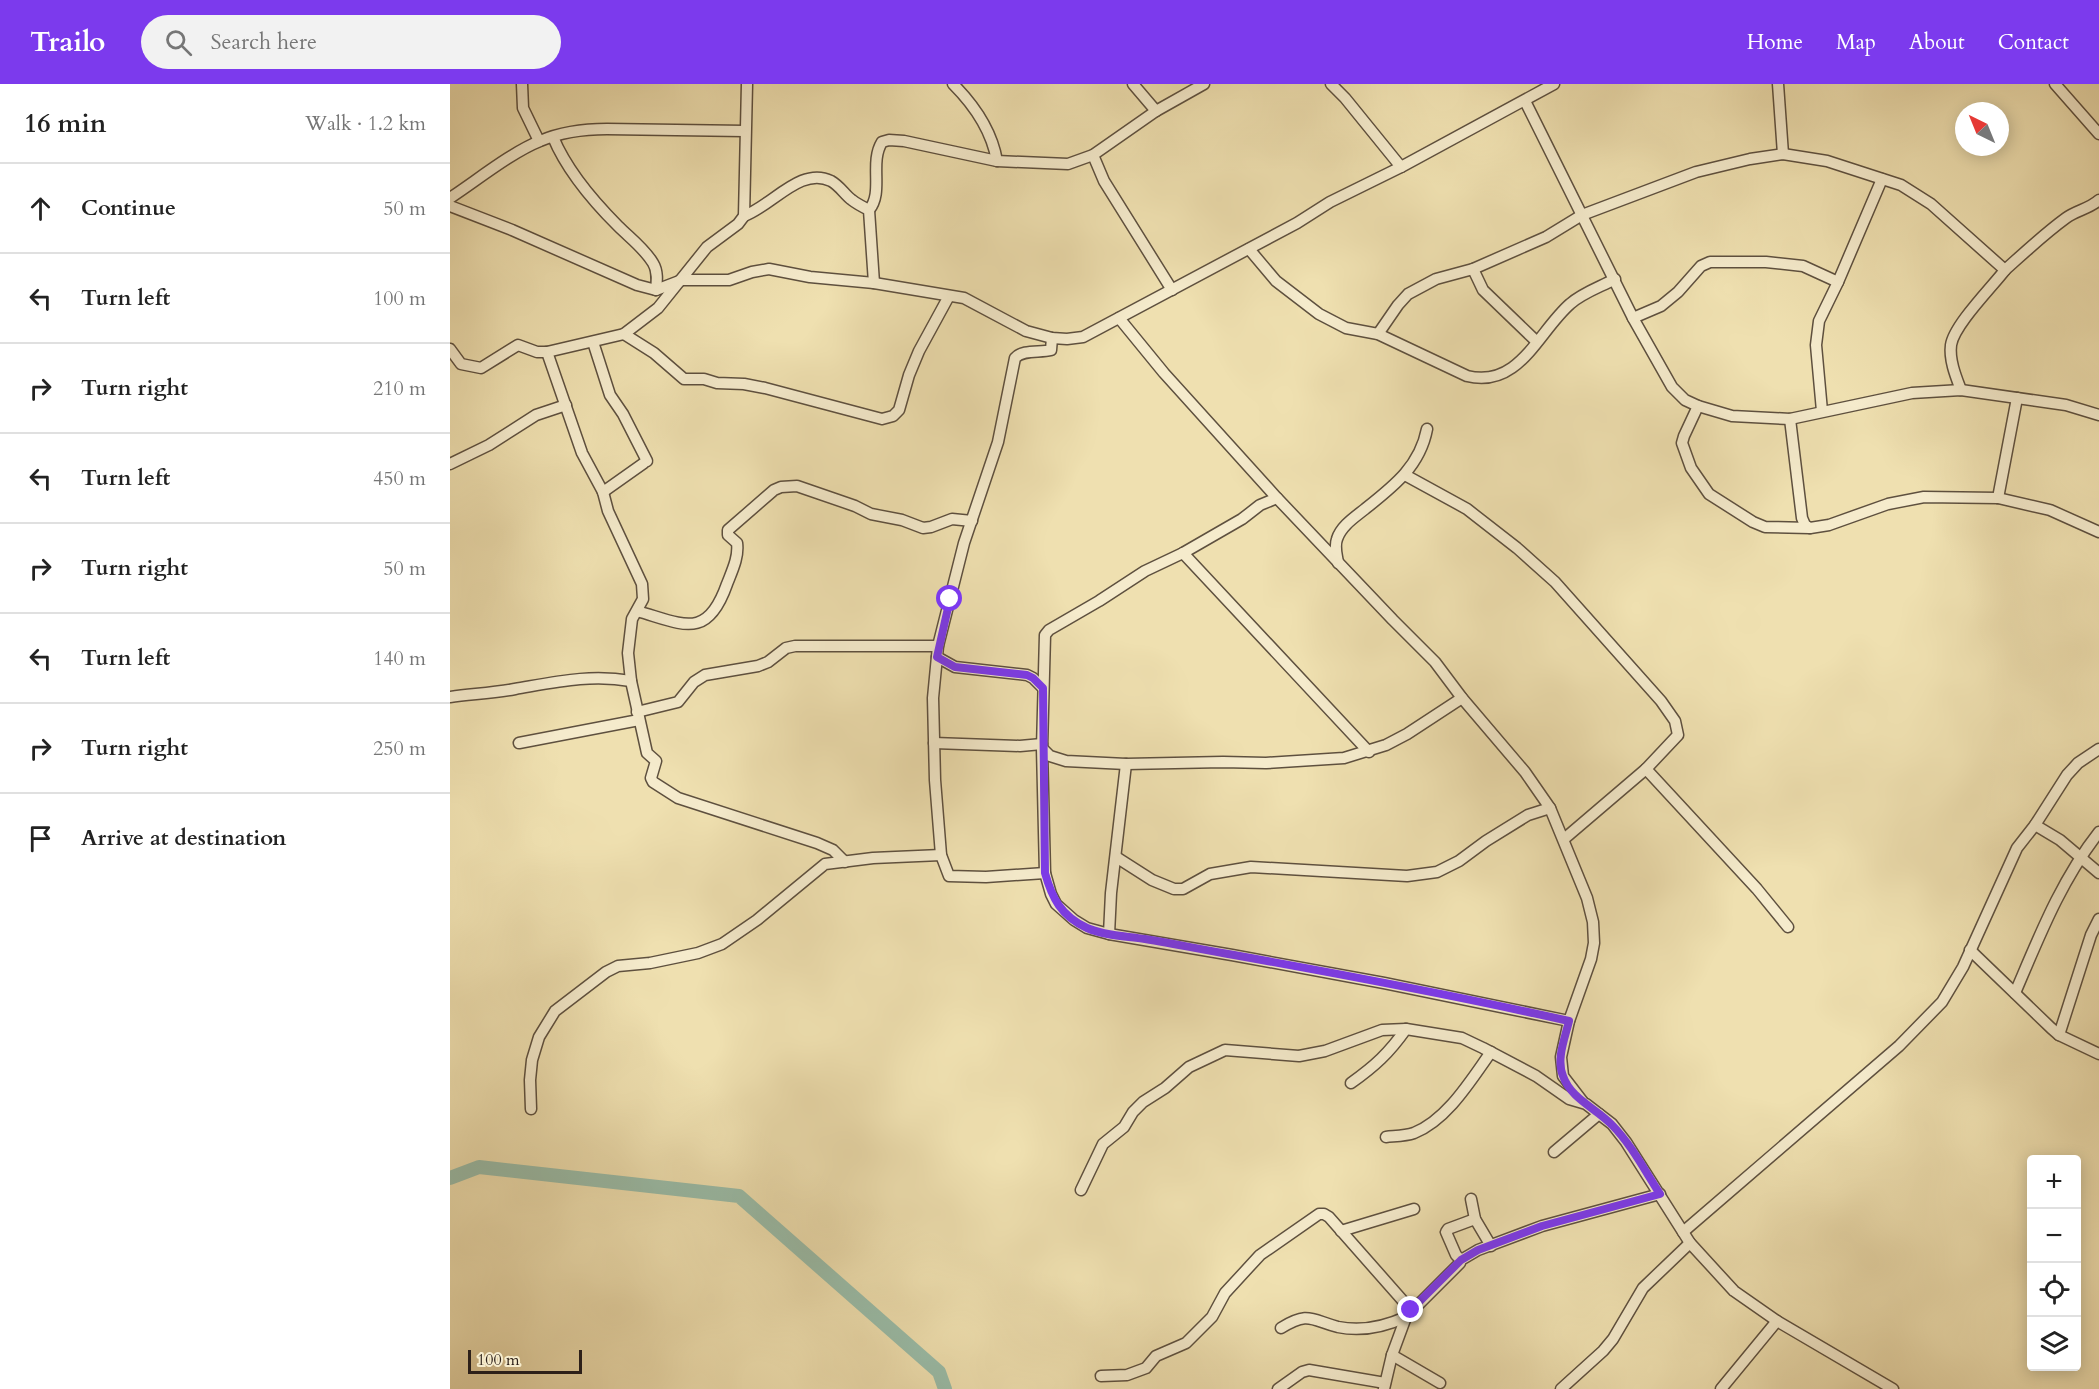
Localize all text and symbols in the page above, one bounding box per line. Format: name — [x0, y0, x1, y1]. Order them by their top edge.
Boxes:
search box — [141, 15, 561, 69]
text: Trailo — [30, 23, 105, 61]
icon: search — [162, 26, 195, 59]
text: Search here — [210, 27, 317, 57]
text: Home — [1747, 28, 1803, 57]
text: Map — [1836, 28, 1876, 57]
text: About — [1909, 28, 1965, 57]
text: Contact — [1998, 28, 2069, 57]
north arrow — [1955, 102, 2009, 156]
text: 16 min — [24, 106, 107, 141]
text: Walk · 1.2 km — [305, 110, 426, 137]
icon: ahead — [24, 192, 57, 225]
text: Continue — [81, 193, 176, 223]
text: 50 m — [383, 195, 426, 222]
icon: left — [24, 282, 57, 315]
text: Turn left — [81, 283, 170, 313]
text: 100 m — [373, 285, 426, 312]
icon: right — [24, 372, 57, 405]
text: Turn right — [81, 373, 188, 403]
text: 210 m — [373, 375, 426, 402]
icon: left — [24, 462, 57, 495]
text: Turn left — [81, 463, 170, 493]
text: 450 m — [373, 465, 426, 492]
icon: right — [24, 552, 57, 585]
text: Turn right — [81, 553, 188, 583]
text: 50 m — [383, 555, 426, 582]
route start — [936, 585, 962, 611]
icon: left — [24, 642, 57, 675]
text: Turn left — [81, 643, 170, 673]
text: 140 m — [373, 645, 426, 672]
icon: right — [24, 732, 57, 765]
text: Turn right — [81, 733, 188, 763]
text: 250 m — [373, 735, 426, 762]
icon: arrive — [24, 822, 57, 855]
text: Arrive at destination — [81, 823, 286, 853]
map controls — [2027, 1155, 2081, 1371]
button: + — [2027, 1155, 2081, 1209]
button: − — [2027, 1209, 2081, 1263]
button: locate — [2027, 1263, 2081, 1317]
route end — [1397, 1296, 1423, 1322]
button: layers — [2027, 1317, 2081, 1371]
scale bar — [468, 1347, 582, 1374]
text: 100 m — [477, 1349, 519, 1371]

